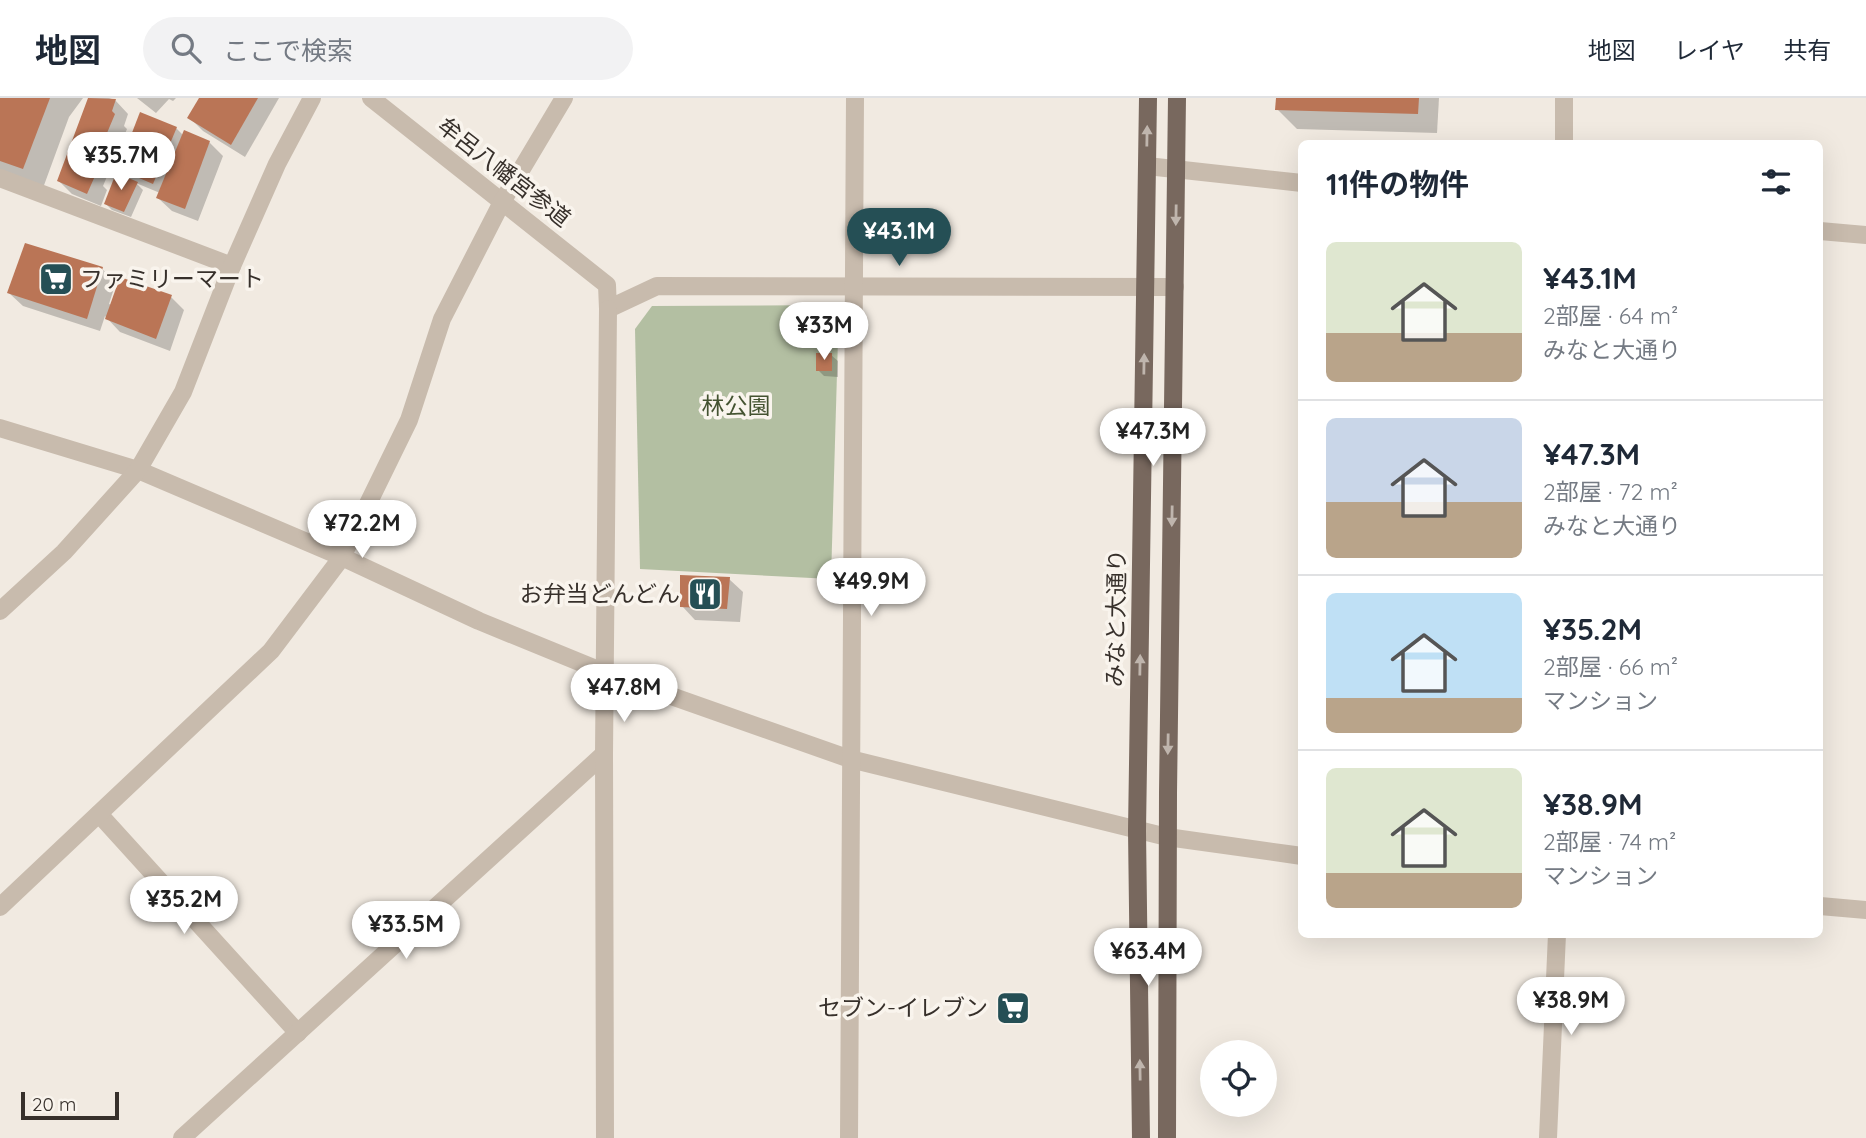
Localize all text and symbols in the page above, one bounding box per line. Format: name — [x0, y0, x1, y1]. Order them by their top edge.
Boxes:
search box — [143, 17, 633, 80]
text: 地図 — [35, 29, 101, 70]
icon: search — [167, 29, 205, 67]
text: ここで検索 — [223, 34, 353, 67]
text: 地図 — [1588, 35, 1636, 65]
text: レイヤ — [1674, 35, 1745, 65]
text: 共有 — [1783, 35, 1831, 65]
street label: 牟呂八幡宮参道 — [432, 111, 577, 233]
one-way arrow — [1142, 125, 1153, 147]
pin: ¥35.7M — [64, 132, 178, 192]
text: ¥35.7M — [83, 140, 159, 169]
icon: filters — [1757, 163, 1795, 201]
text: 11件の物件 — [1326, 165, 1469, 203]
one-way arrow — [1170, 204, 1182, 226]
pin: ¥43.1M — [842, 208, 956, 268]
text: ¥43.1M — [863, 216, 935, 245]
text: ¥43.1M — [1543, 259, 1637, 297]
supermarket icon: ファミリーマート — [37, 260, 75, 298]
place label: ファミリーマート — [80, 264, 264, 293]
icon: home — [1382, 270, 1466, 354]
text: 2部屋 · 64 m² — [1543, 301, 1678, 330]
pin: ¥33M — [783, 302, 865, 362]
text: ¥33M — [795, 310, 853, 339]
text: みなと大通り — [1543, 335, 1681, 364]
one-way arrow — [1139, 352, 1150, 374]
park label: 林公園 — [702, 391, 771, 420]
pin: ¥47.3M — [1096, 408, 1210, 468]
text: ¥47.3M — [1116, 416, 1190, 445]
text: ¥47.3M — [1543, 435, 1640, 473]
icon: home — [1382, 446, 1466, 530]
text: 2部屋 · 72 m² — [1543, 477, 1678, 506]
pin: ¥72.2M — [305, 500, 419, 560]
one-way arrow — [1166, 505, 1177, 527]
text: ¥72.2M — [323, 508, 401, 537]
text: みなと大通り — [1543, 511, 1681, 540]
street label: みなと大通り — [1100, 549, 1131, 687]
pin: ¥49.9M — [814, 559, 928, 618]
text: ¥49.9M — [833, 566, 909, 595]
restaurant icon: お弁当どんどん — [686, 575, 724, 613]
place label: お弁当どんどん — [520, 579, 680, 608]
text: ¥35.2M — [1543, 610, 1642, 648]
icon: home — [1382, 621, 1466, 705]
text: 2部屋 · 66 m² — [1543, 652, 1678, 681]
one-way arrow — [1134, 653, 1146, 675]
pin: ¥47.8M — [567, 664, 681, 724]
text: ¥47.8M — [587, 672, 661, 701]
text: マンション — [1543, 686, 1658, 715]
one-way arrow — [1162, 733, 1174, 755]
text: ¥38.9M — [1543, 785, 1643, 823]
icon: home — [1382, 796, 1466, 880]
text: 2部屋 · 74 m² — [1543, 827, 1676, 856]
text: マンション — [1543, 861, 1658, 890]
pin: ¥35.2M — [127, 876, 241, 936]
text: ¥35.2M — [146, 884, 222, 913]
pin: ¥33.5M — [349, 902, 463, 961]
text: ¥33.5M — [368, 909, 444, 938]
pin: ¥63.4M — [1091, 928, 1205, 988]
text: ¥63.4M — [1110, 936, 1186, 965]
pin: ¥38.9M — [1514, 978, 1628, 1037]
text: ¥38.9M — [1533, 985, 1609, 1014]
supermarket icon: セブン-イレブン — [994, 989, 1032, 1027]
place label: セブン-イレブン — [818, 993, 988, 1022]
map controls — [1200, 1040, 1277, 1117]
button: locate — [1200, 1040, 1277, 1117]
one-way arrow — [1134, 1059, 1146, 1081]
scale bar — [21, 1089, 119, 1121]
text: 20 m — [32, 1092, 76, 1116]

